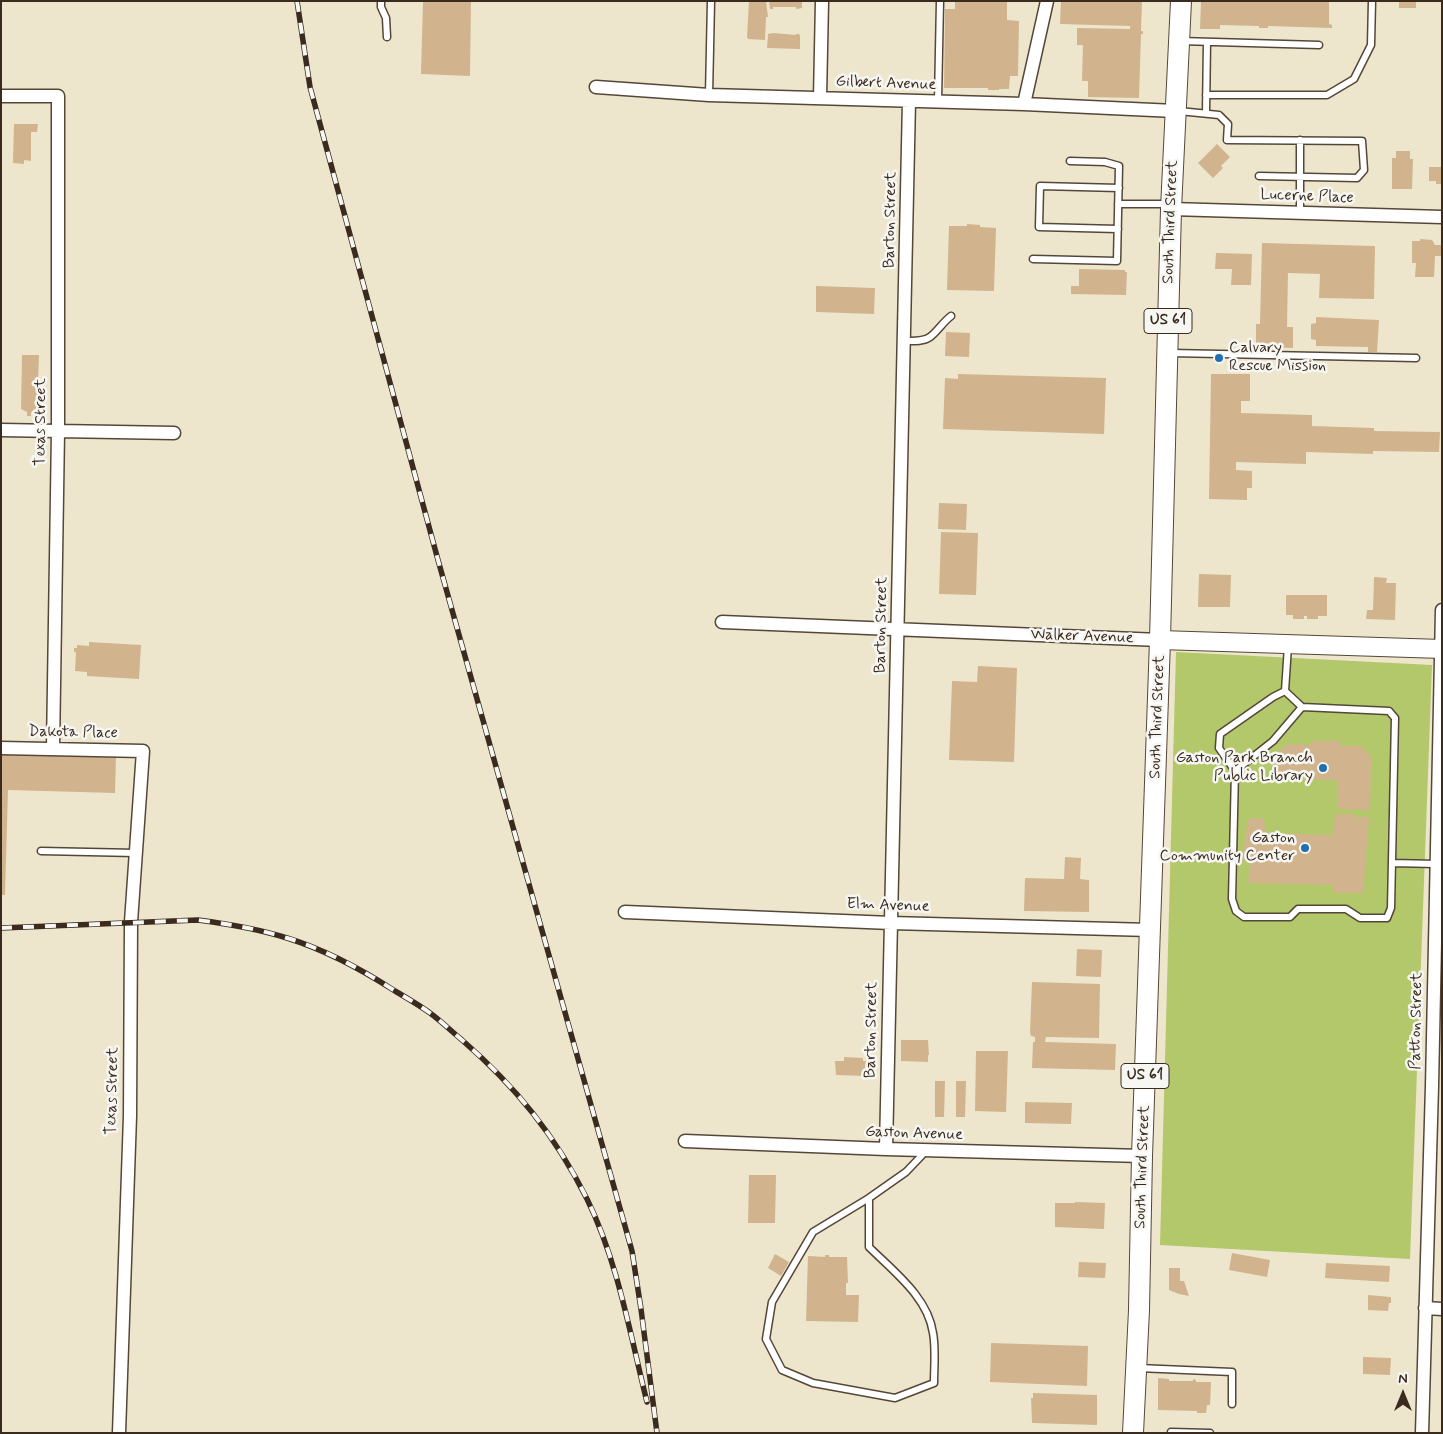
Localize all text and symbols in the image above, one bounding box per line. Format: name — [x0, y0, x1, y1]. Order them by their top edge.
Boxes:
street label: Gilbert Avenue — [835, 73, 937, 95]
street label: South Third Street — [1159, 160, 1183, 284]
street label: Barton Street — [881, 172, 901, 268]
street label: Lucerne Place — [1260, 186, 1354, 208]
road number: US 61 — [1144, 308, 1192, 334]
place label: Calvary Rescue Mission — [1229, 339, 1326, 377]
marker: Calvary Rescue Mission — [1213, 352, 1225, 364]
street label: Texas Street — [32, 378, 52, 466]
street label: Barton Street — [872, 577, 892, 673]
street label: Walker Avenue — [1030, 626, 1134, 648]
street label: South Third Street — [1146, 655, 1170, 779]
street label: Dakota Place — [28, 723, 118, 743]
place label: Gaston Park Branch Public Library — [1176, 749, 1313, 787]
marker: Gaston Park Branch Public Library — [1317, 762, 1329, 774]
place label: Gaston Community Center — [1160, 829, 1295, 867]
marker: Gaston Community Center — [1299, 842, 1311, 854]
street label: Elm Avenue — [846, 895, 930, 917]
street label: Patton Street — [1407, 972, 1427, 1070]
street label: Barton Street — [862, 982, 882, 1078]
street label: Texas Street — [103, 1047, 123, 1135]
road number: US 61 — [1121, 1064, 1169, 1088]
street label: South Third Street — [1131, 1105, 1155, 1229]
street label: Gaston Avenue — [865, 1123, 963, 1145]
north arrow — [1378, 1369, 1428, 1419]
text: N — [1398, 1370, 1408, 1388]

